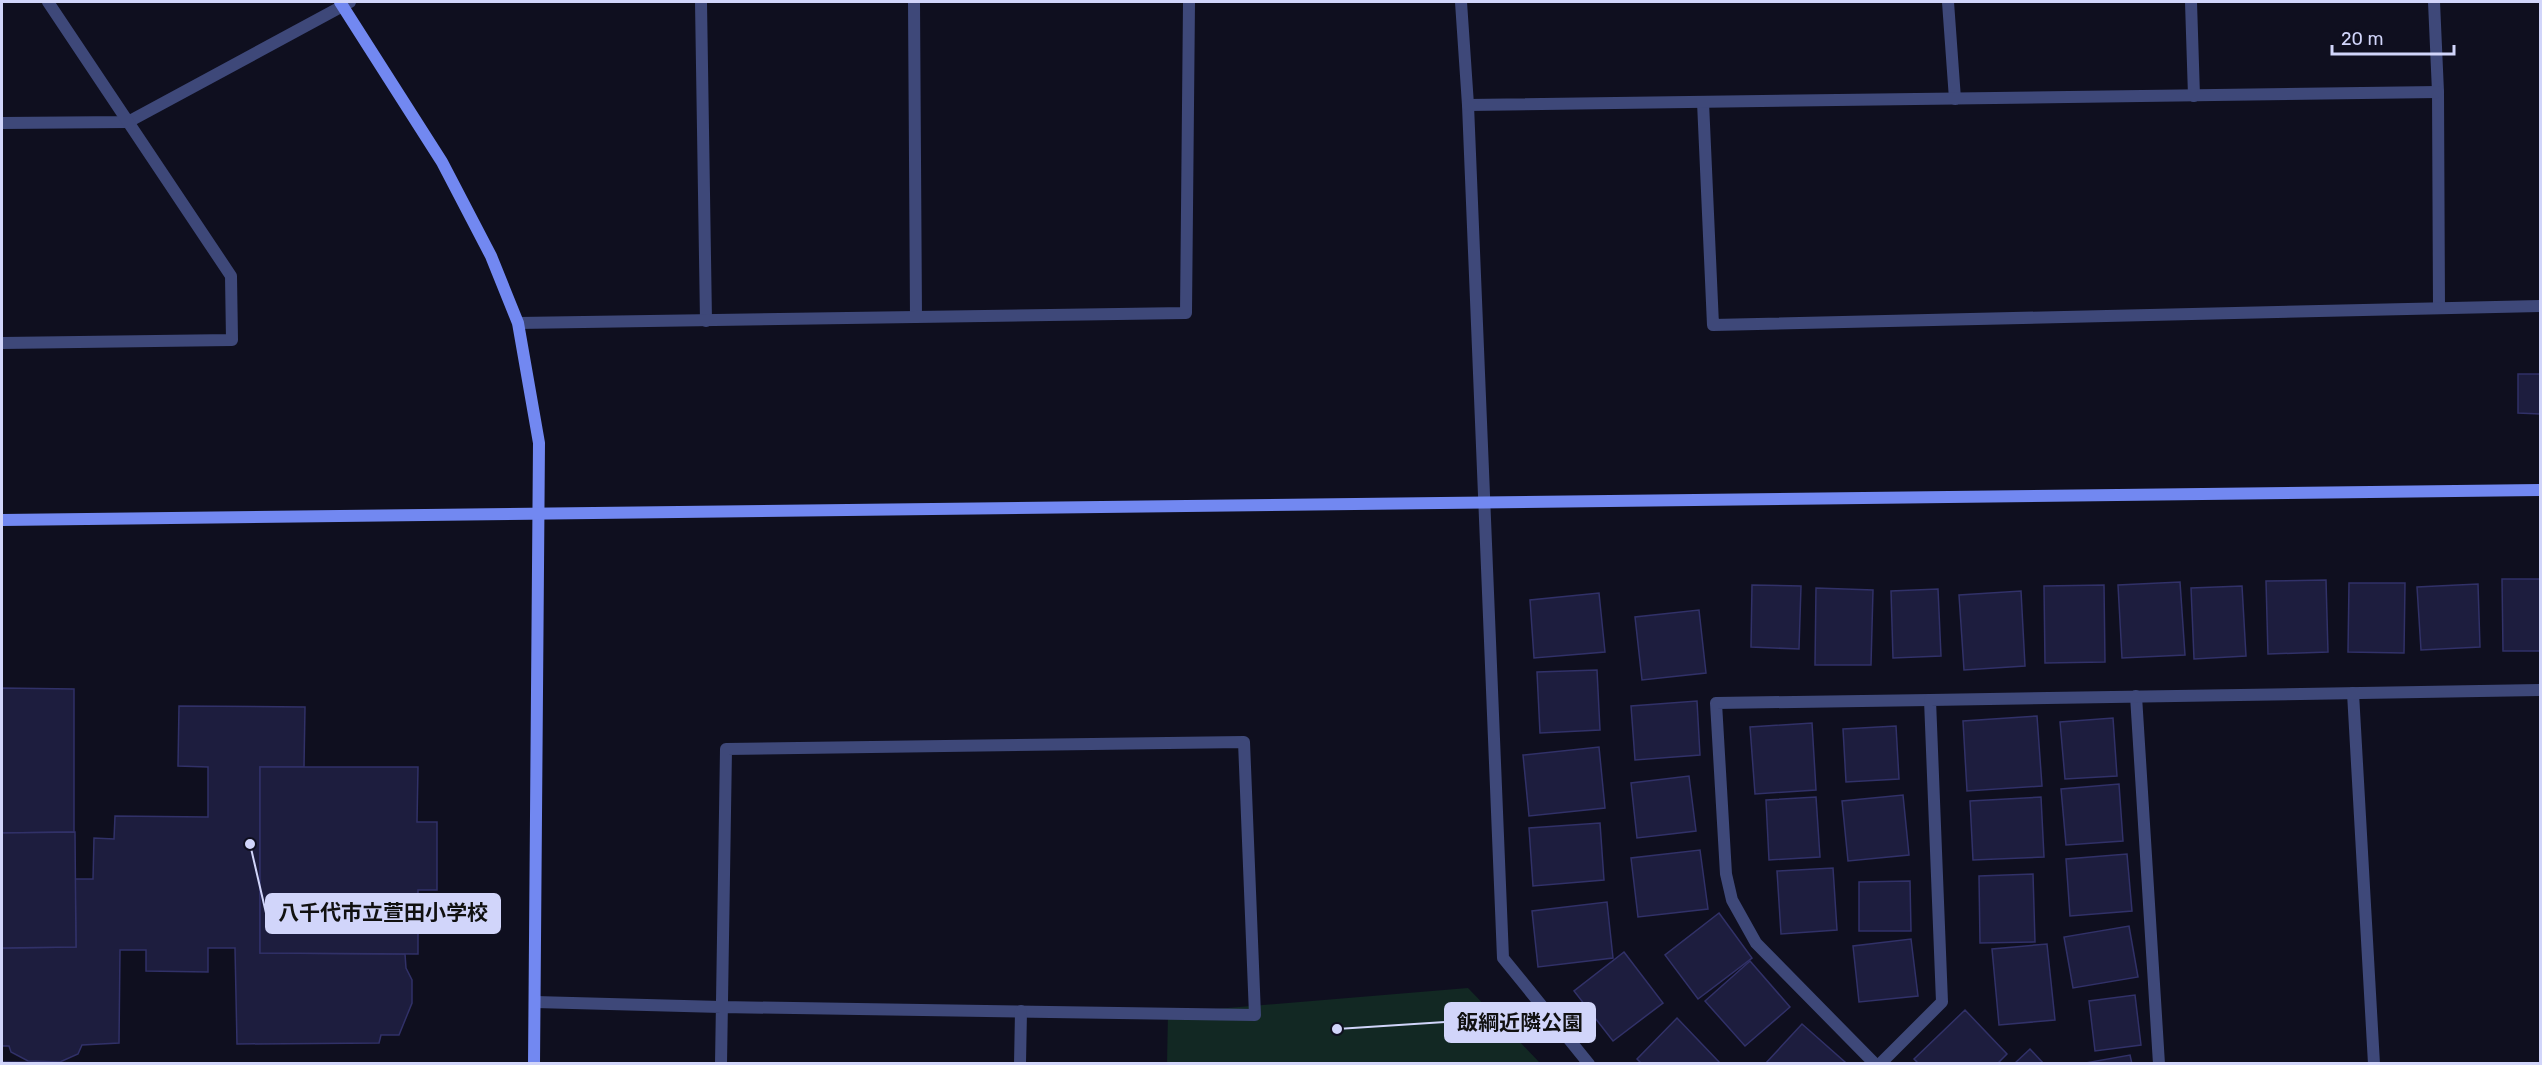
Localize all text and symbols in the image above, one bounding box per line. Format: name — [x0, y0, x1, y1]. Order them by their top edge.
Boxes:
scale bar — [2332, 18, 2454, 56]
text: 20 m — [2341, 28, 2383, 50]
callout: 八千代市立萱田小学校 — [266, 894, 500, 933]
text: 八千代市立萱田小学校 — [278, 900, 488, 925]
callout: 飯綱近隣公園 — [1445, 1003, 1595, 1042]
text: 飯綱近隣公園 — [1456, 1010, 1583, 1035]

